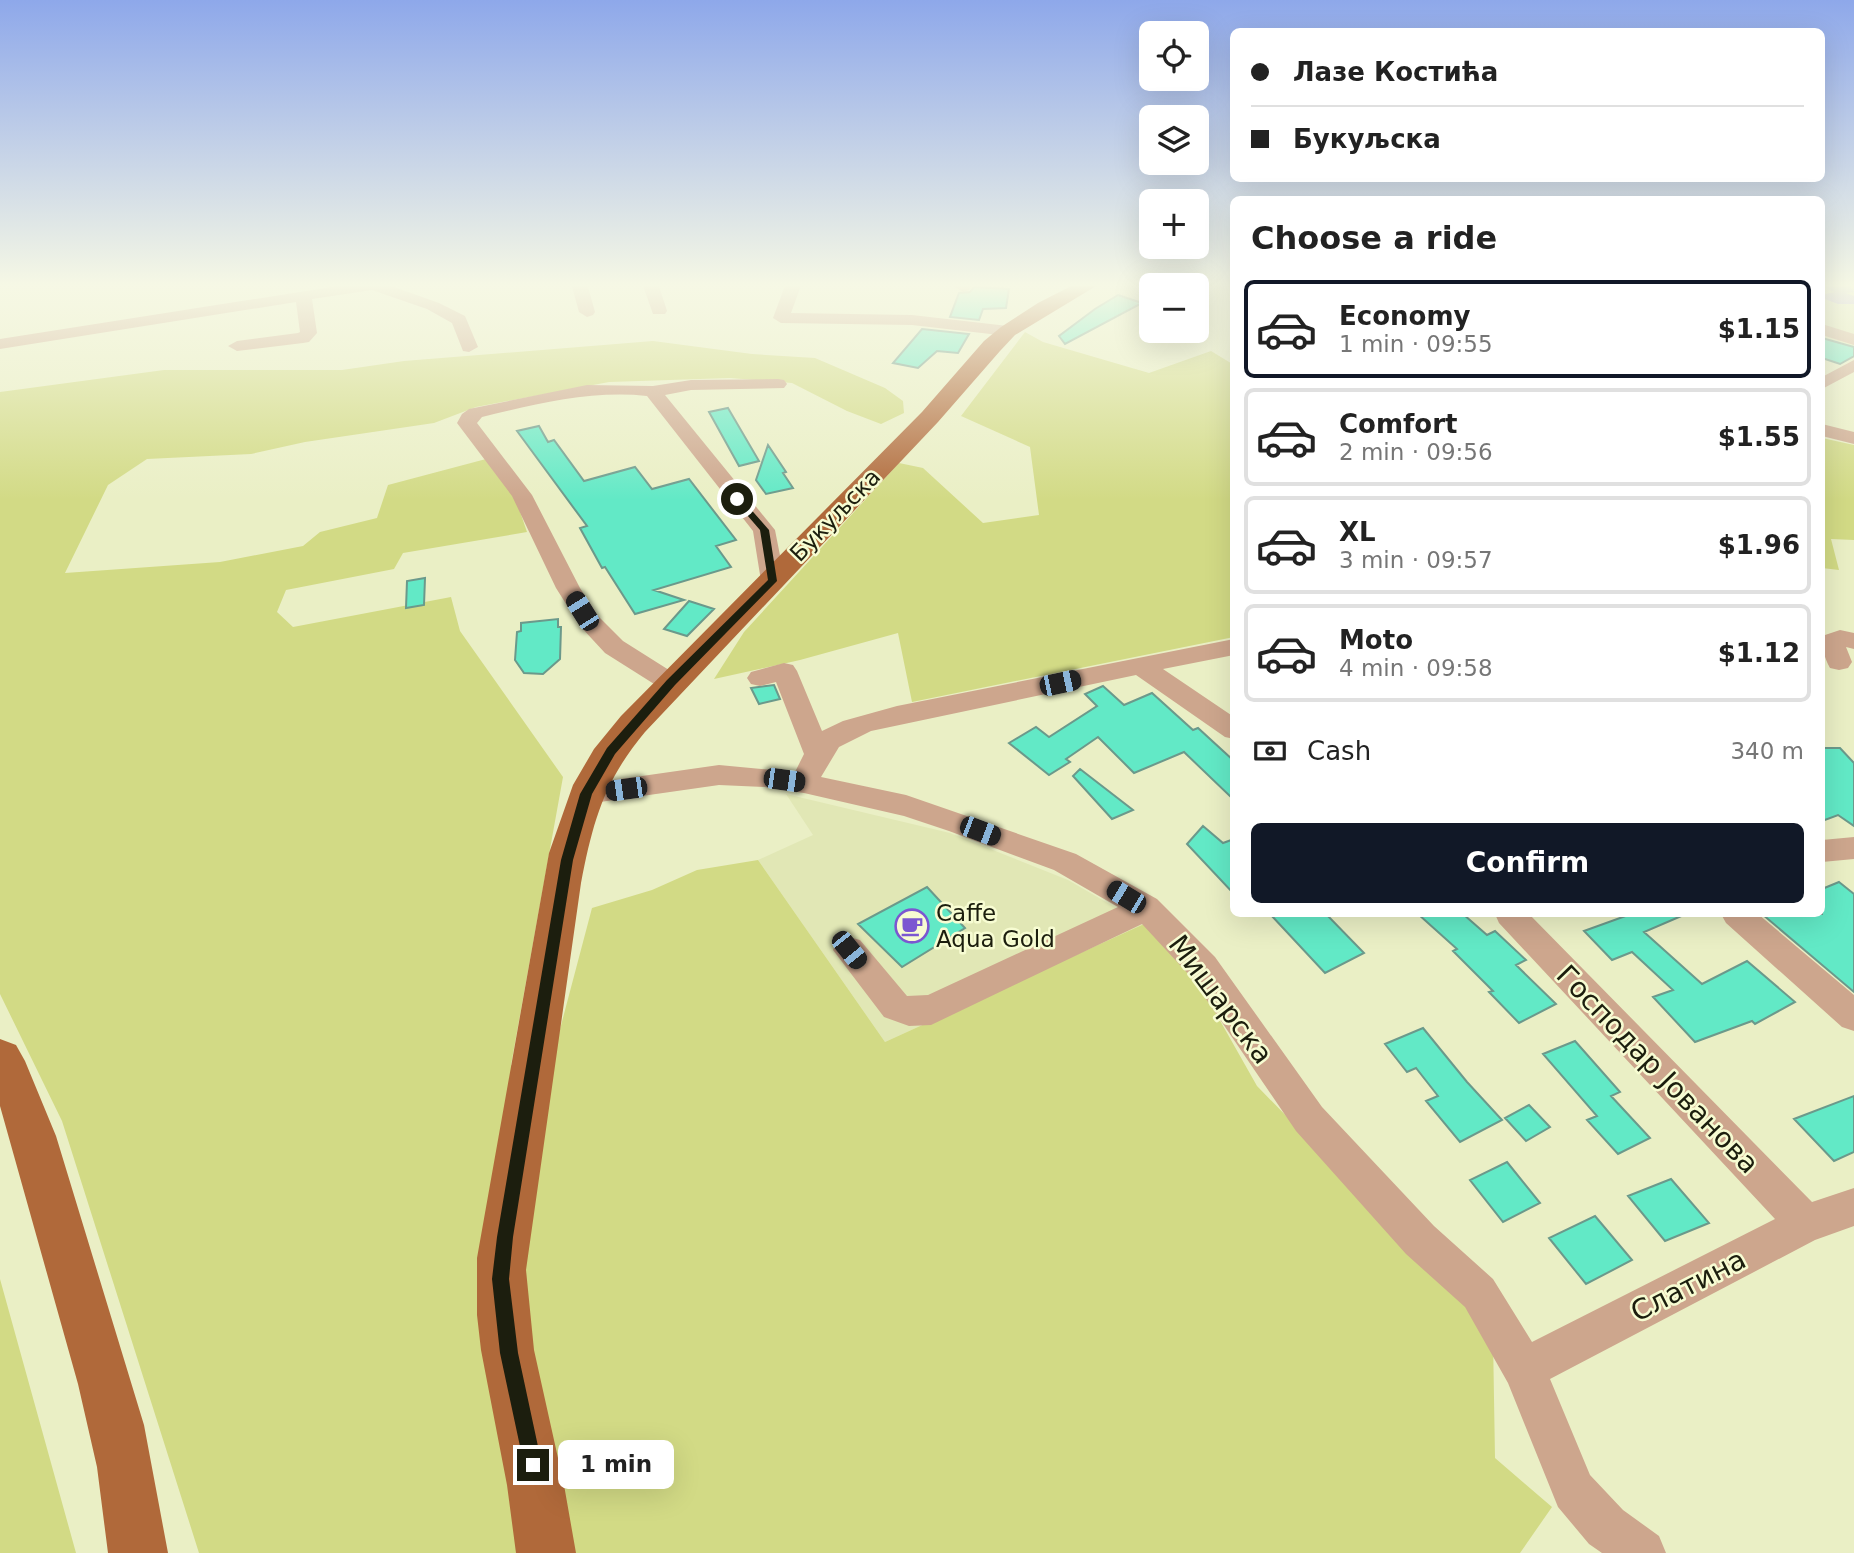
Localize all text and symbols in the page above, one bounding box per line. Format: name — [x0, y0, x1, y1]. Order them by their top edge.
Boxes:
map controls — [1139, 21, 1209, 343]
button: locate — [1139, 21, 1209, 91]
text: Лазе Костића — [1293, 57, 1498, 87]
button: layers — [1139, 105, 1209, 175]
text: Букуљска — [1293, 124, 1441, 154]
button: + — [1139, 189, 1209, 259]
text: Choose a ride — [1251, 219, 1497, 257]
button: − — [1139, 273, 1209, 343]
icon: car — [1255, 298, 1318, 361]
text: Economy — [1339, 301, 1470, 331]
text: $1.15 — [1718, 314, 1800, 344]
text: 1 min · 09:55 — [1339, 331, 1493, 357]
icon: car — [1255, 406, 1318, 469]
text: Comfort — [1339, 409, 1457, 439]
text: $1.55 — [1718, 422, 1800, 452]
text: 2 min · 09:56 — [1339, 439, 1493, 465]
street label: Букуљска — [785, 463, 885, 567]
route start — [721, 483, 753, 515]
icon: car — [1255, 514, 1318, 577]
text: XL — [1339, 517, 1376, 547]
text: $1.96 — [1718, 530, 1800, 560]
text: 3 min · 09:57 — [1339, 547, 1493, 573]
car — [562, 588, 603, 634]
icon: car — [1255, 622, 1318, 685]
text: Moto — [1339, 625, 1413, 655]
text: $1.12 — [1718, 638, 1800, 668]
text: 4 min · 09:58 — [1339, 655, 1493, 681]
car — [1038, 668, 1083, 698]
icon: cash — [1251, 732, 1289, 770]
text: Cash — [1307, 736, 1371, 766]
text: 340 m — [1730, 738, 1804, 764]
car — [762, 767, 807, 793]
car — [604, 776, 649, 802]
car — [957, 814, 1004, 848]
button: Confirm — [1251, 823, 1804, 903]
car — [1103, 877, 1150, 917]
place label: Caffe Aqua Gold — [936, 900, 1055, 952]
cafe icon: Caffe Aqua Gold — [893, 907, 931, 945]
car — [828, 927, 871, 973]
street label: Мишарска — [1162, 929, 1280, 1070]
street label: Господар Јованова — [1550, 958, 1766, 1180]
street label: Слатина — [1625, 1242, 1751, 1328]
callout: 1 min — [558, 1440, 673, 1490]
route end — [517, 1449, 549, 1481]
text: 1 min — [580, 1451, 652, 1477]

